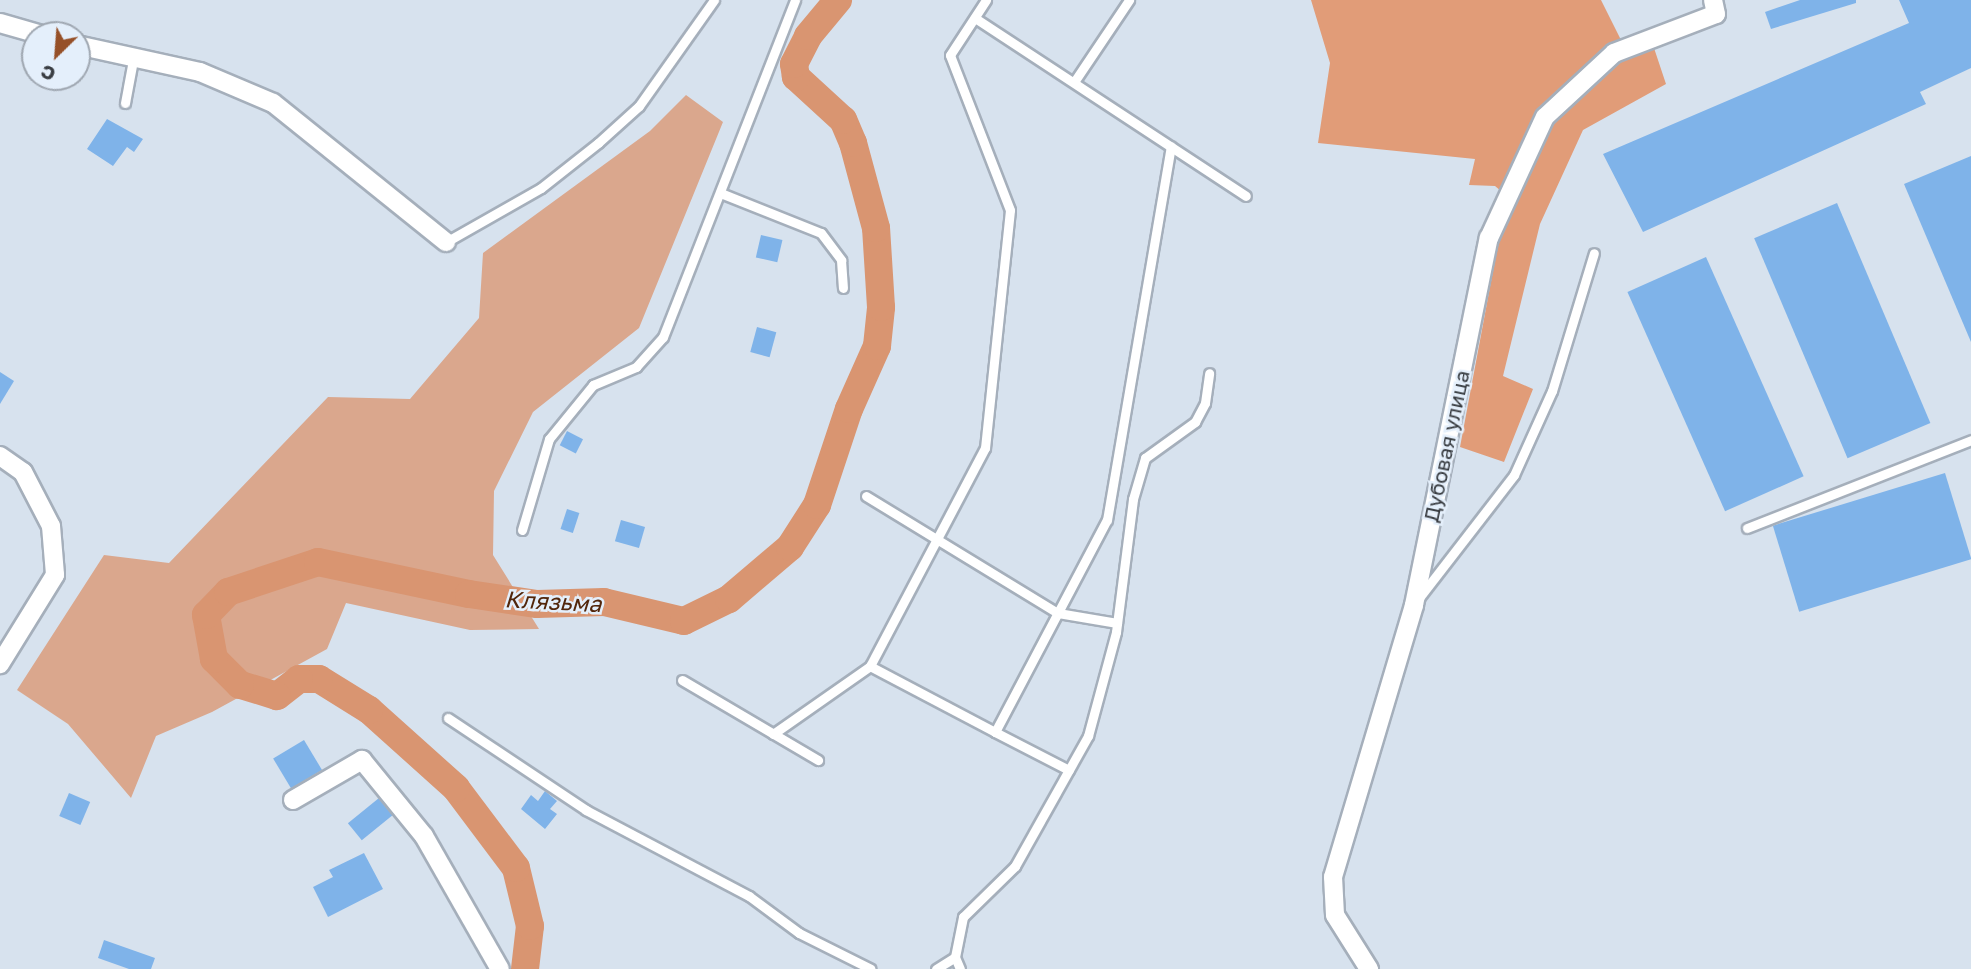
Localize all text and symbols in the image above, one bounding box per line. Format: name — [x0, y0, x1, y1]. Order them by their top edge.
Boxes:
north arrow — [21, 21, 91, 91]
text: С — [37, 60, 59, 87]
street label: Дубовая улица — [1418, 368, 1474, 524]
water label: Клязьма — [504, 585, 602, 617]

